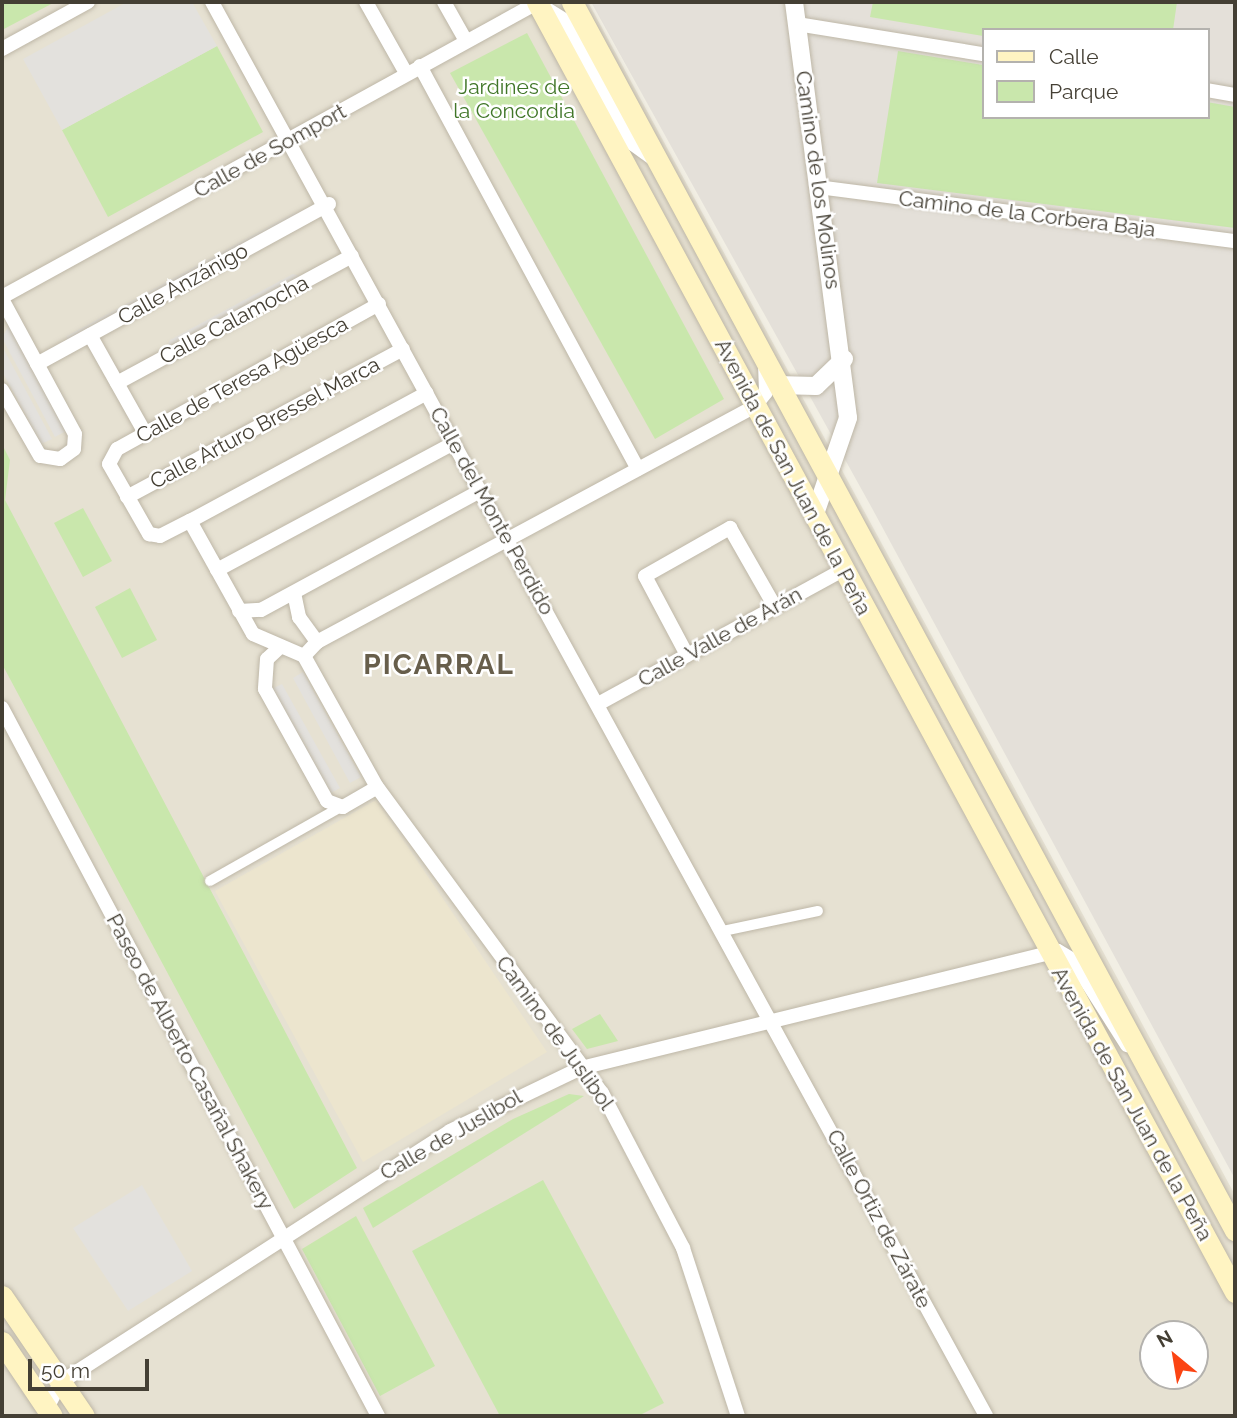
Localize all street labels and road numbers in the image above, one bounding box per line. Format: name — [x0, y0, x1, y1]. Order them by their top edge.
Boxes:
street label: Camino de los Molinos — [790, 69, 846, 291]
street label: Calle de Somport — [190, 99, 350, 203]
street label: Camino de la Corbera Baja — [897, 186, 1157, 242]
street label: Calle Anzánigo — [113, 238, 253, 330]
street label: Calle Calamocha — [155, 270, 313, 370]
street label: Calle de Teresa Agüesca — [131, 311, 353, 449]
street label: Avenida de San Juan de la Peña — [709, 334, 877, 620]
street label: Calle Arturo Bressel Marca — [145, 351, 385, 495]
street label: Calle del Monte Perdido — [424, 402, 560, 620]
street label: Calle Valle de Arán — [633, 581, 807, 693]
street label: Paseo de Alberto Casañal Shakery — [101, 909, 279, 1215]
street label: Camino de Juslibol — [491, 951, 619, 1115]
street label: Avenida de San Juan de la Peña — [1046, 963, 1218, 1245]
street label: Calle de Juslibol — [376, 1084, 526, 1186]
street label: Calle Ortiz de Zárate — [821, 1125, 937, 1313]

